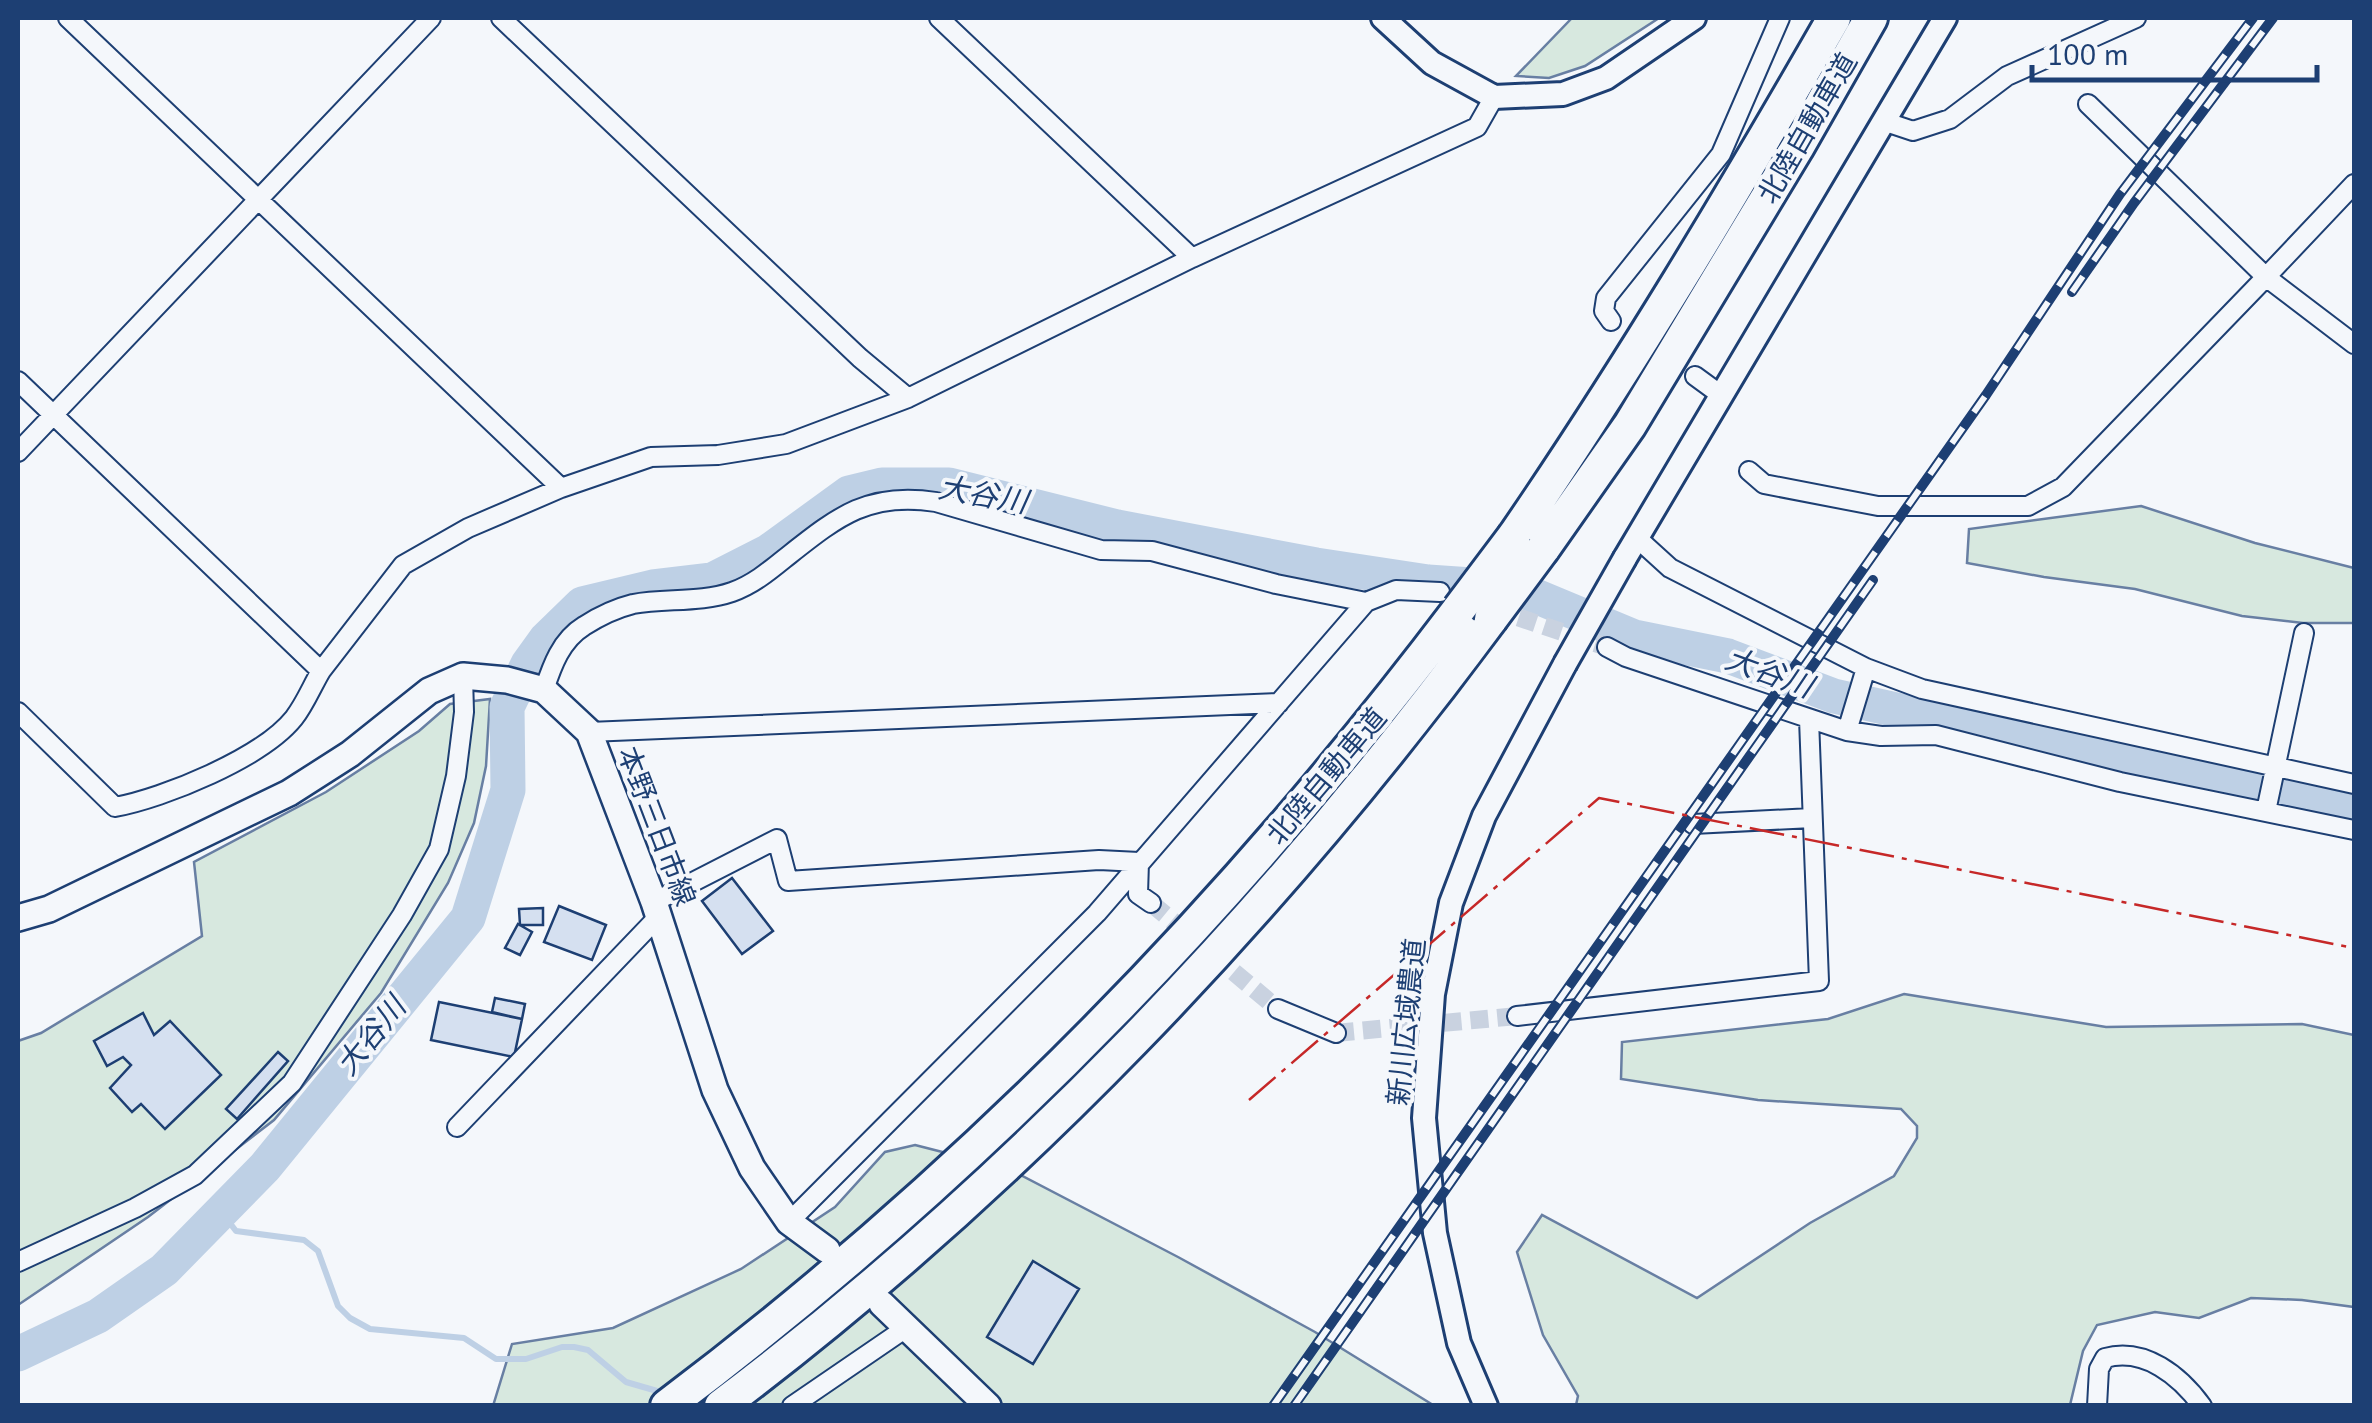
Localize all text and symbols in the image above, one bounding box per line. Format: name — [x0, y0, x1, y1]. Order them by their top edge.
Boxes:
scale bar — [2032, 20, 2317, 82]
text: 100 m — [2047, 34, 2128, 73]
street label: 北陸自動車道 — [1749, 46, 1865, 210]
water label: 大谷川 — [936, 467, 1034, 521]
water label: 大谷川 — [1721, 638, 1821, 706]
street label: 北陸自動車道 — [1257, 699, 1394, 852]
street label: 本野三日市線 — [610, 741, 705, 911]
street label: 新川広域農道 — [1378, 936, 1433, 1107]
water label: 大谷川 — [326, 985, 415, 1082]

